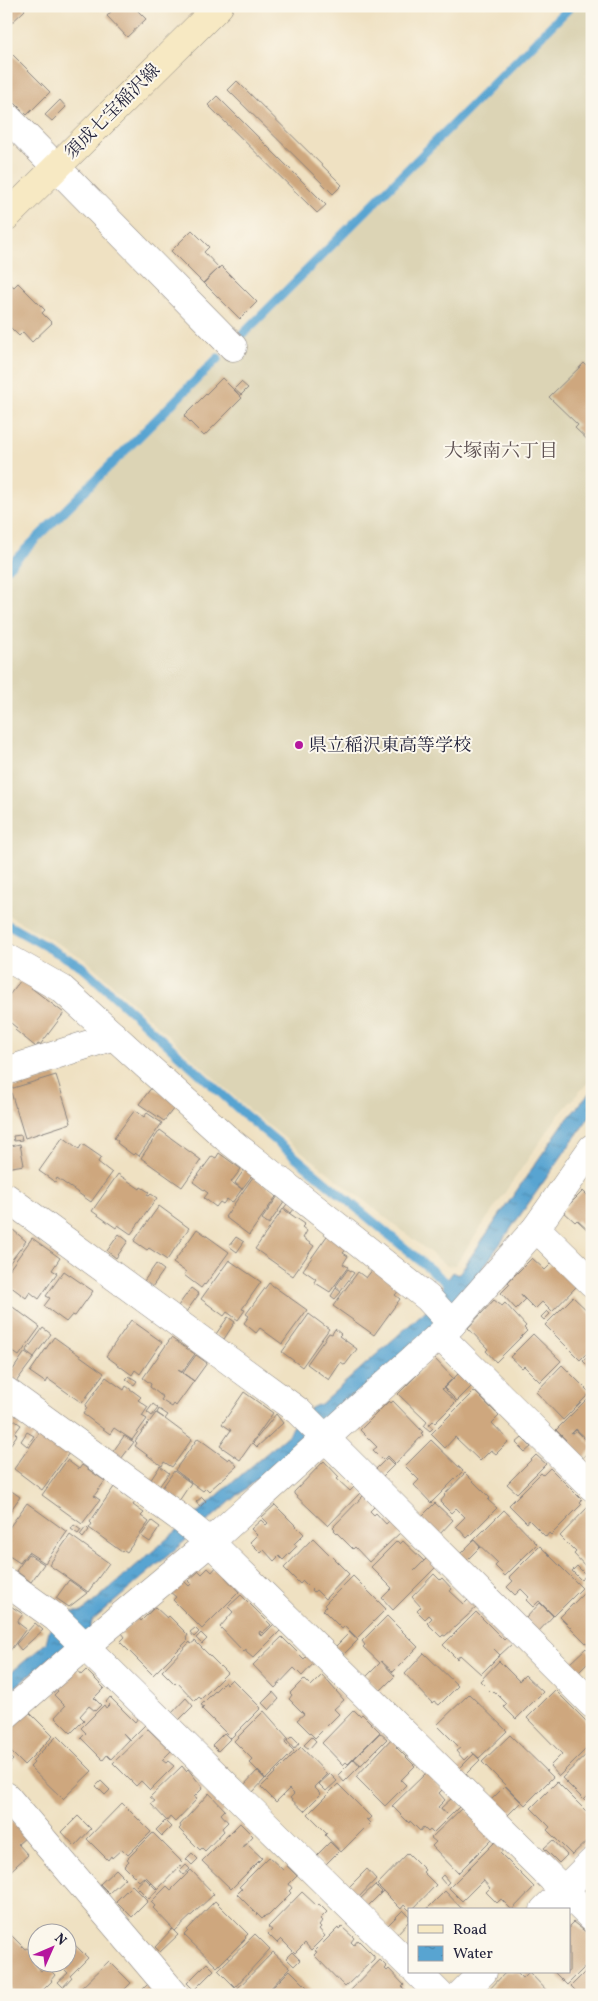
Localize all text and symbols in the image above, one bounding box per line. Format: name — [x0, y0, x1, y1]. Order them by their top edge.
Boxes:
street label: 須成七宝稲沢線 — [60, 59, 166, 165]
district label: 大塚南六丁目 — [444, 439, 558, 465]
place label: 県立稲沢東高等学校 — [309, 734, 471, 759]
marker: 県立稲沢東高等学校 — [293, 739, 305, 751]
legend — [408, 1908, 570, 1974]
text: Road — [453, 1920, 487, 1941]
north arrow — [28, 1924, 78, 1974]
text: N — [50, 1930, 70, 1950]
text: Water — [453, 1944, 493, 1965]

